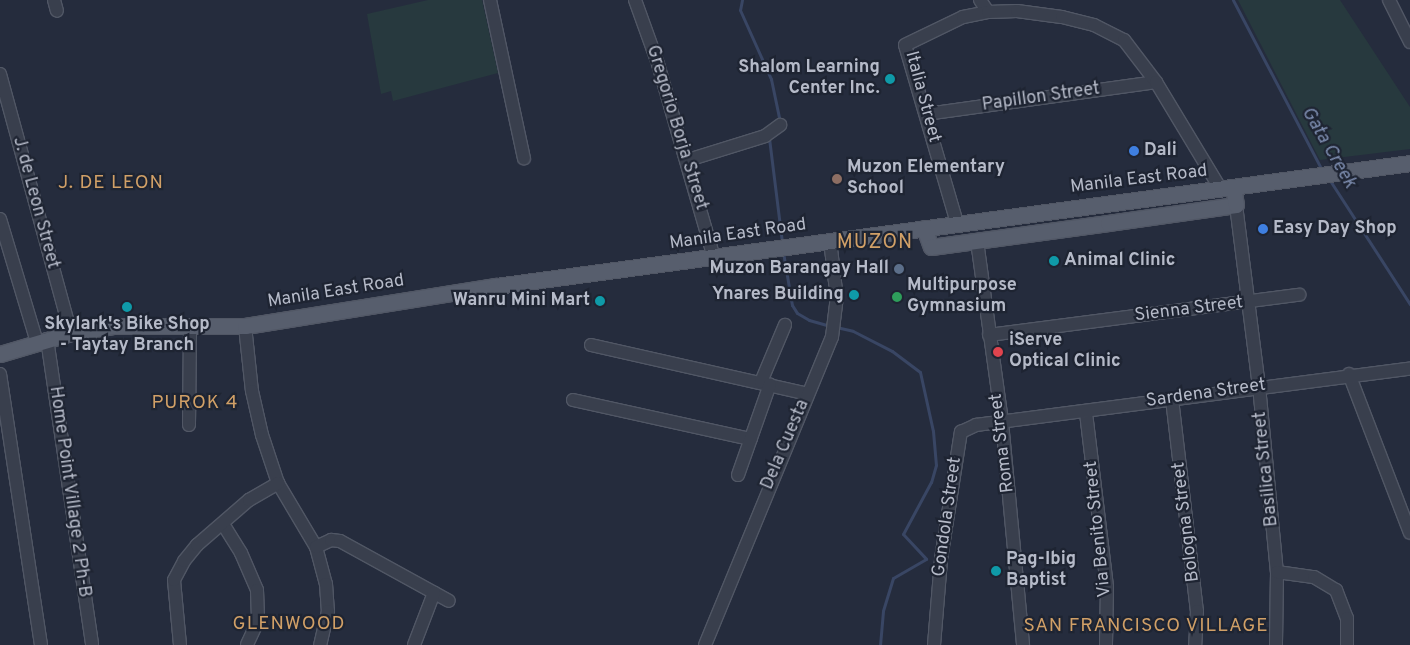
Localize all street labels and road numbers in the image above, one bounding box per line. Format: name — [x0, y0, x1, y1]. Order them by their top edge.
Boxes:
street label: Gregorio Borja Street — [641, 43, 711, 213]
street label: Italia Street — [899, 49, 945, 145]
street label: Papillon Street — [981, 79, 1101, 117]
street label: J. de Leon Street — [7, 135, 63, 271]
street label: Manila East Road — [1069, 161, 1209, 199]
street label: Manila East Road — [668, 215, 808, 255]
street label: Manila East Road — [266, 271, 406, 313]
street label: Sienna Street — [1134, 293, 1244, 327]
street label: Sardena Street — [1145, 375, 1267, 413]
street label: Home Point Village 2 Ph-B — [43, 385, 95, 599]
street label: Roma Street — [986, 392, 1020, 494]
street label: Dela Cuesta — [757, 397, 815, 493]
street label: Basilica Street — [1250, 410, 1284, 528]
street label: Gondola Street — [929, 456, 967, 578]
street label: Via Benito Street — [1081, 460, 1117, 598]
street label: Bologna Street — [1169, 461, 1205, 583]

